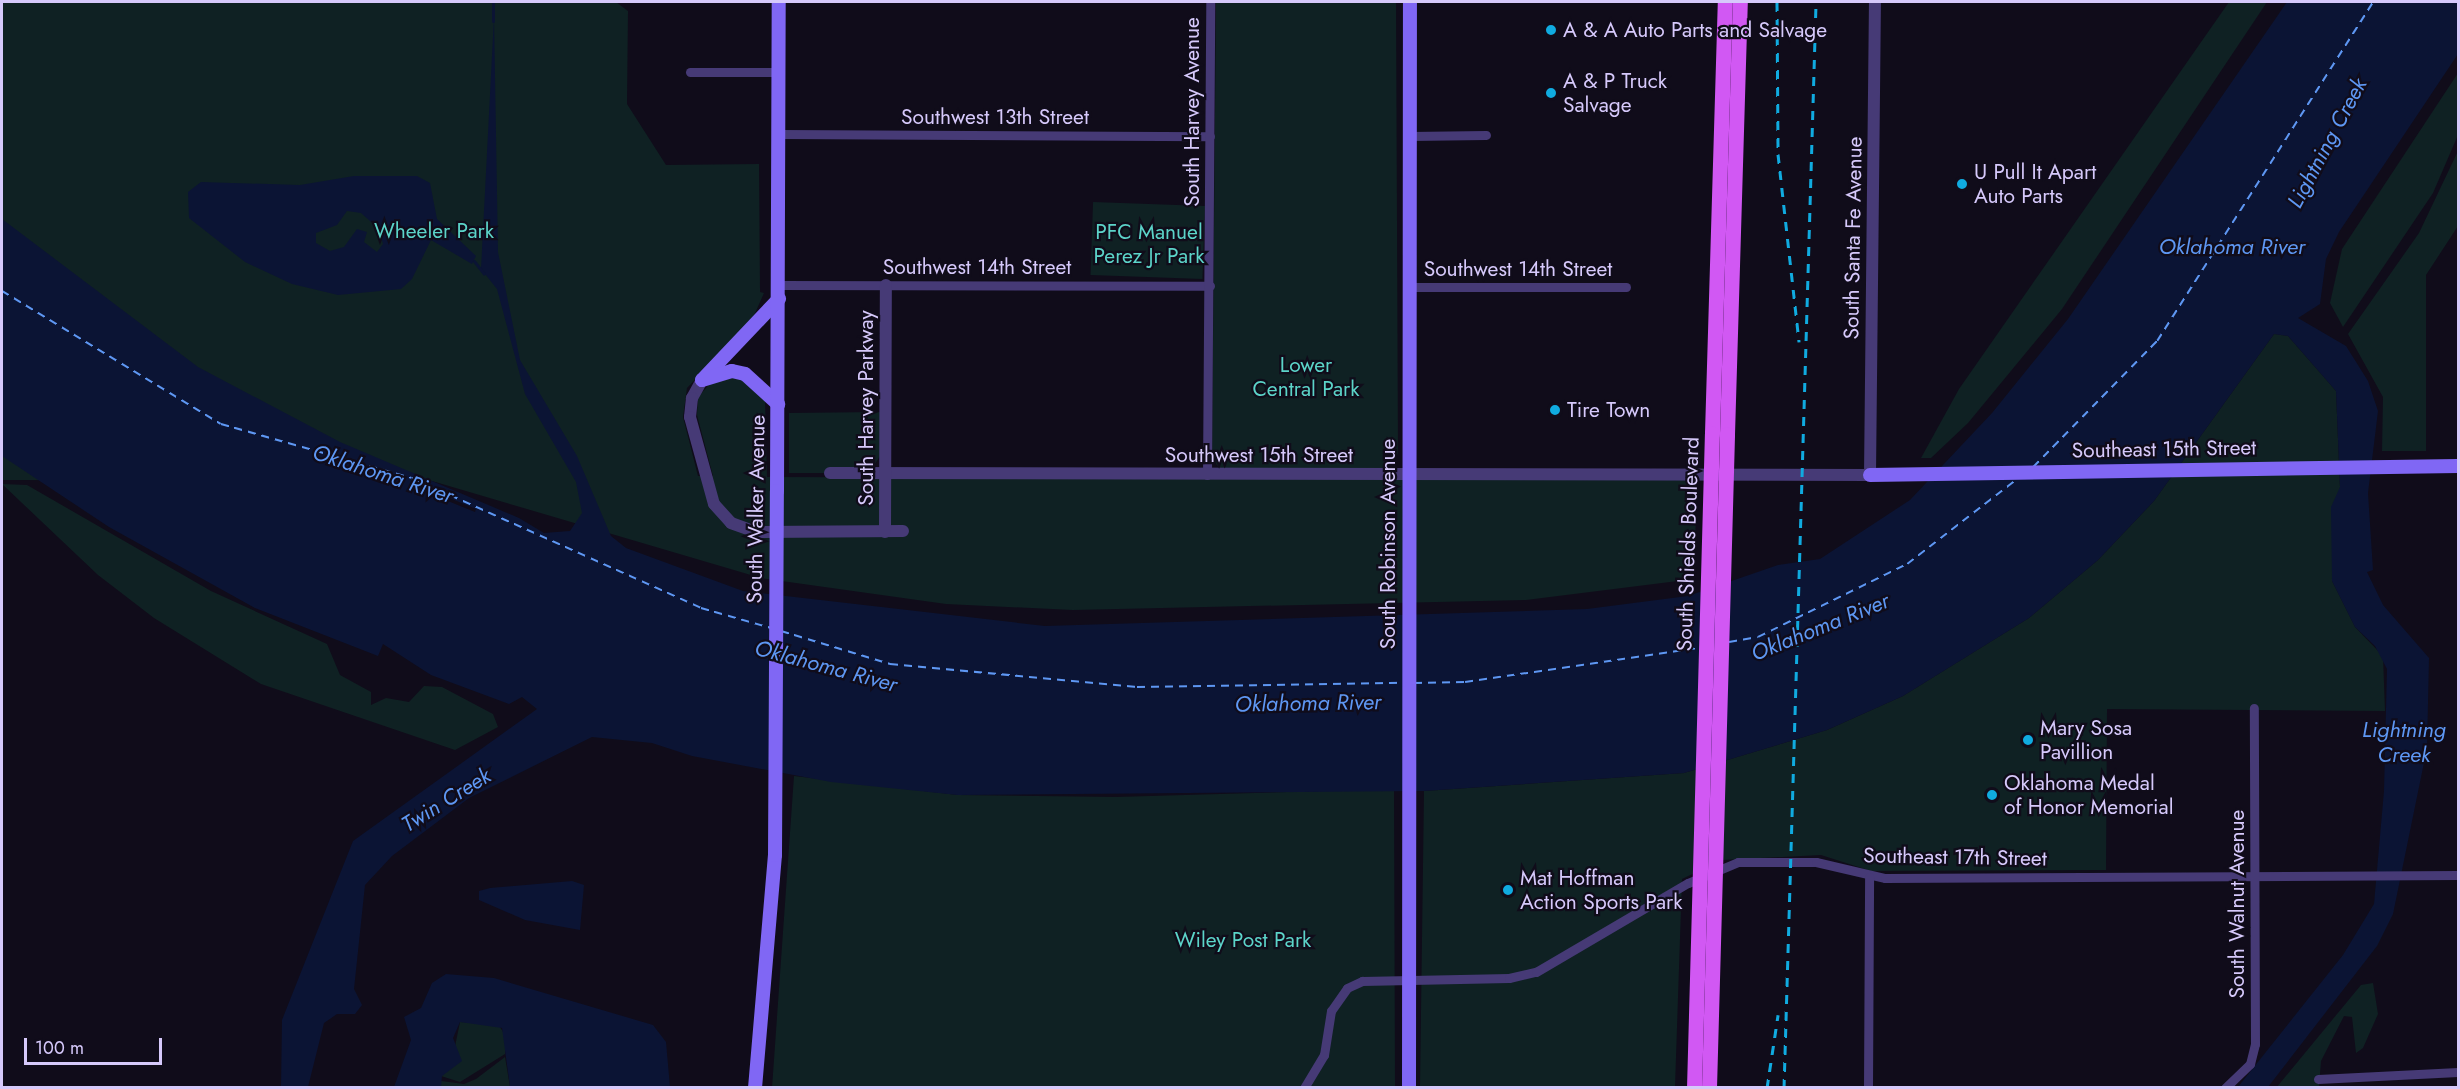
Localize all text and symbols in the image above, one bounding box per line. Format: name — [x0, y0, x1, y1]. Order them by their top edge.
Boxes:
street label: South Harvey Avenue — [1179, 17, 1205, 207]
place label: A & A Auto Parts and Salvage — [1563, 17, 1827, 43]
marker: A & A Auto Parts and Salvage — [1544, 23, 1558, 37]
place label: A & P Truck Salvage — [1563, 68, 1667, 118]
water label: Lightning Creek — [2282, 73, 2372, 213]
marker: A & P Truck Salvage — [1544, 86, 1558, 100]
street label: Southwest 13th Street — [901, 104, 1089, 130]
street label: South Santa Fe Avenue — [1839, 136, 1867, 340]
place label: U Pull It Apart Auto Parts — [1974, 159, 2096, 209]
marker: U Pull It Apart Auto Parts — [1955, 177, 1969, 191]
park label: Wheeler Park — [374, 218, 494, 244]
park label: PFC Manuel Perez Jr Park — [1093, 219, 1205, 269]
water label: Oklahoma River — [2159, 234, 2305, 260]
street label: Southwest 14th Street — [883, 254, 1071, 280]
street label: Southwest 14th Street — [1424, 256, 1612, 282]
street label: South Harvey Parkway — [853, 310, 879, 506]
park label: Lower Central Park — [1252, 352, 1360, 402]
place label: Tire Town — [1567, 397, 1650, 423]
marker: Tire Town — [1548, 403, 1562, 417]
street label: South Walker Avenue — [742, 414, 770, 604]
street label: Southeast 15th Street — [2072, 435, 2256, 463]
street label: South Shields Boulevard — [1672, 436, 1704, 652]
water label: Oklahoma River — [309, 439, 457, 509]
street label: South Robinson Avenue — [1375, 439, 1401, 649]
street label: Southwest 15th Street — [1165, 442, 1353, 468]
water label: Oklahoma River — [1747, 587, 1893, 667]
water label: Oklahoma River — [752, 634, 900, 698]
water label: Oklahoma River — [1235, 689, 1381, 717]
place label: Mary Sosa Pavillion — [2040, 715, 2132, 765]
water label: Lightning Creek — [2362, 716, 2446, 768]
marker: Mary Sosa Pavillion — [2021, 733, 2035, 747]
water label: Twin Creek — [397, 762, 495, 838]
place label: Oklahoma Medal of Honor Memorial — [2004, 770, 2174, 820]
marker: Oklahoma Medal of Honor Memorial — [1985, 788, 1999, 802]
street label: South Walnut Avenue — [2224, 810, 2250, 998]
street label: Southeast 17th Street — [1863, 843, 2047, 871]
place label: Mat Hoffman Action Sports Park — [1520, 865, 1683, 915]
marker: Mat Hoffman Action Sports Park — [1501, 883, 1515, 897]
park label: Wiley Post Park — [1175, 927, 1311, 953]
scale bar — [27, 1026, 165, 1064]
text: 100 m — [35, 1035, 84, 1061]

